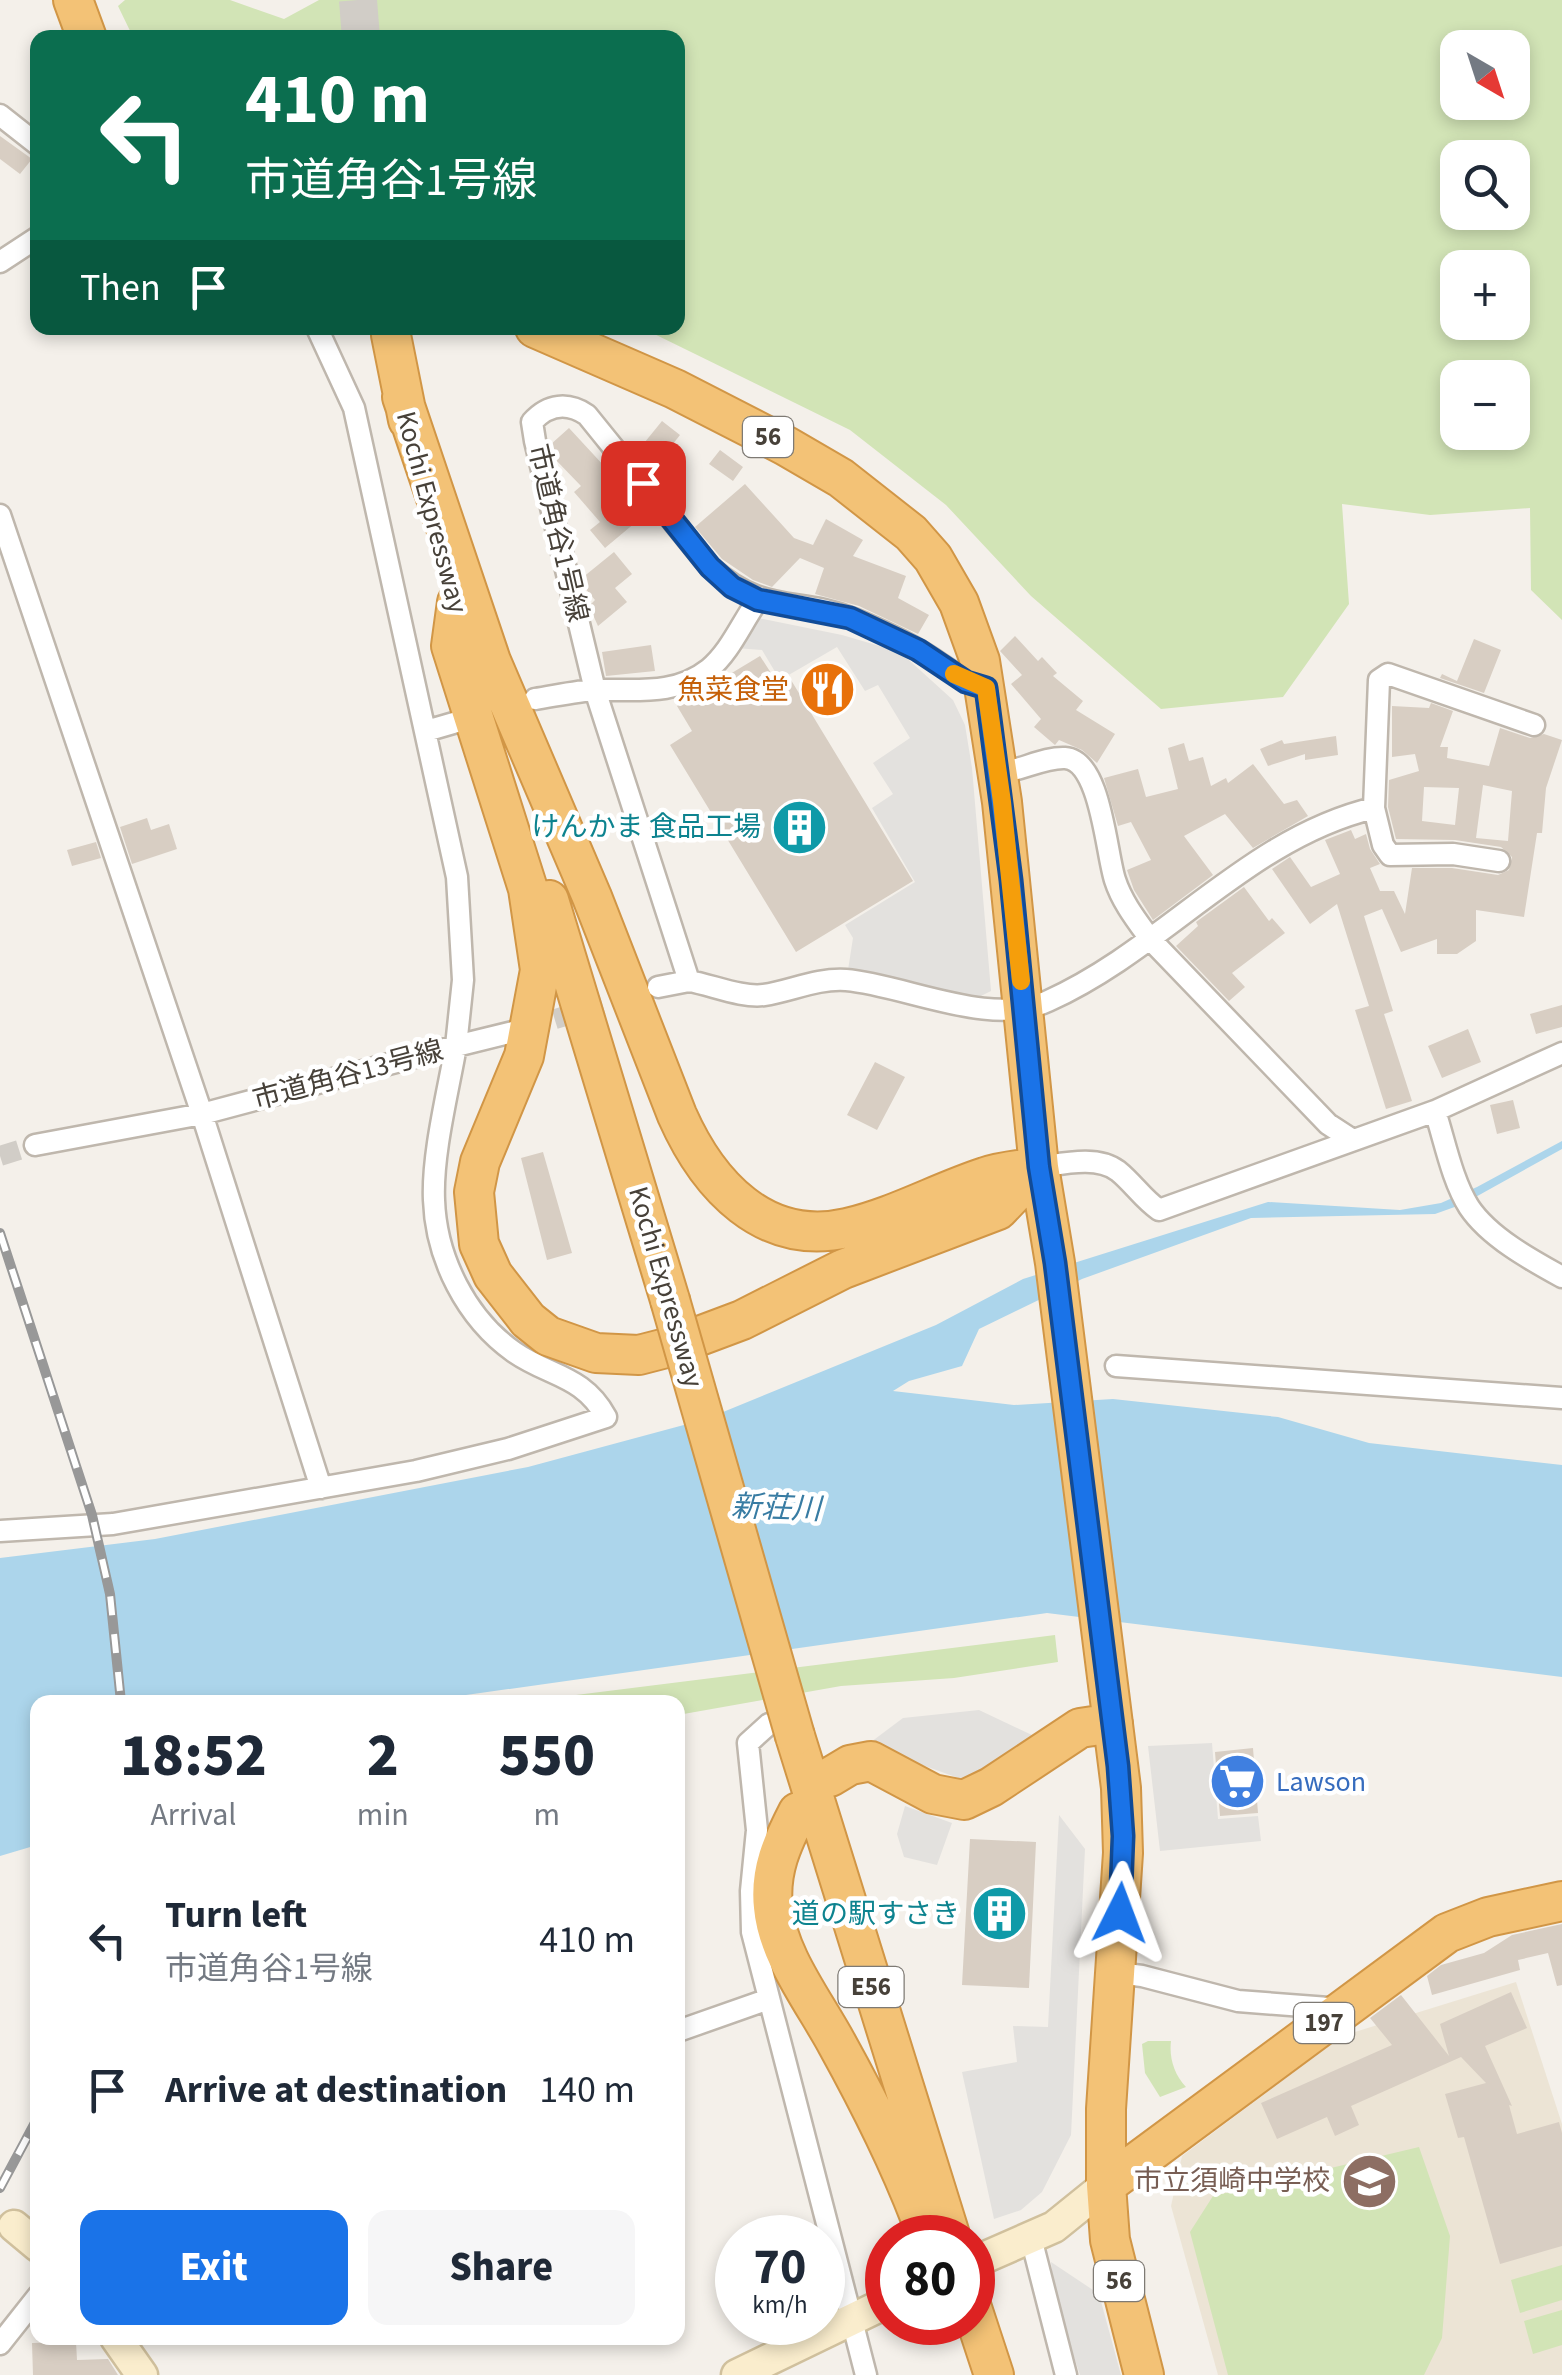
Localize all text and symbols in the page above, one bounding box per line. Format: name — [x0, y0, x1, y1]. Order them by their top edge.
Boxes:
north arrow — [1440, 30, 1530, 120]
map controls — [1440, 30, 1530, 450]
text: 410 m — [245, 50, 430, 150]
icon: left — [80, 70, 210, 200]
button: search — [1440, 140, 1530, 230]
text: 市道角谷1号線 — [245, 149, 537, 213]
button: + — [1440, 250, 1530, 340]
icon: arrive — [181, 260, 236, 315]
text: Then — [80, 261, 161, 315]
button: − — [1440, 360, 1530, 450]
street label: Kochi Expressway — [386, 407, 478, 617]
road number: 56 — [743, 417, 793, 457]
street label: 市道角谷1号線 — [518, 440, 598, 626]
pin — [601, 441, 686, 526]
icon: arrive — [616, 456, 671, 511]
restaurant icon: 魚菜食堂 — [798, 660, 858, 720]
place label: 魚菜食堂 — [677, 670, 789, 710]
building icon: けんかま 食品工場 — [770, 797, 830, 857]
place label: けんかま 食品工場 — [531, 807, 761, 847]
street label: 市道角谷13号線 — [248, 1030, 448, 1120]
street label: Kochi Expressway — [618, 1182, 714, 1392]
water label: 新荘川 — [730, 1485, 825, 1531]
text: 18:52 — [120, 1714, 267, 1799]
text: 2 — [367, 1714, 399, 1799]
text: 550 — [499, 1714, 595, 1799]
supermarket icon: Lawson — [1207, 1752, 1267, 1812]
place label: Lawson — [1276, 1762, 1366, 1802]
text: Arrival — [150, 1792, 236, 1838]
text: min — [357, 1792, 409, 1838]
text: m — [534, 1792, 560, 1838]
position arrow — [1068, 1861, 1172, 1965]
building icon: 道の駅すさき — [969, 1884, 1029, 1944]
text: Turn left — [165, 1888, 307, 1942]
place label: 道の駅すさき — [792, 1894, 960, 1934]
icon: left — [80, 1913, 135, 1968]
text: 410 m — [539, 1913, 635, 1967]
text: 市道角谷1号線 — [165, 1946, 373, 1992]
road number: E56 — [838, 1967, 904, 2007]
road number: 197 — [1294, 2003, 1354, 2043]
icon: arrive — [80, 2063, 135, 2118]
text: Arrive at destination — [165, 2063, 507, 2117]
text: 140 m — [539, 2063, 635, 2117]
school or university icon: 市立須崎中学校 — [1339, 2151, 1399, 2211]
place label: 市立須崎中学校 — [1134, 2161, 1330, 2201]
button: Exit — [80, 2210, 348, 2325]
button: Share — [368, 2210, 635, 2325]
speed limit sign: 80 — [865, 2215, 995, 2345]
text: 70 — [754, 2232, 806, 2303]
road number: 56 — [1094, 2261, 1144, 2301]
text: km/h — [752, 2287, 808, 2323]

